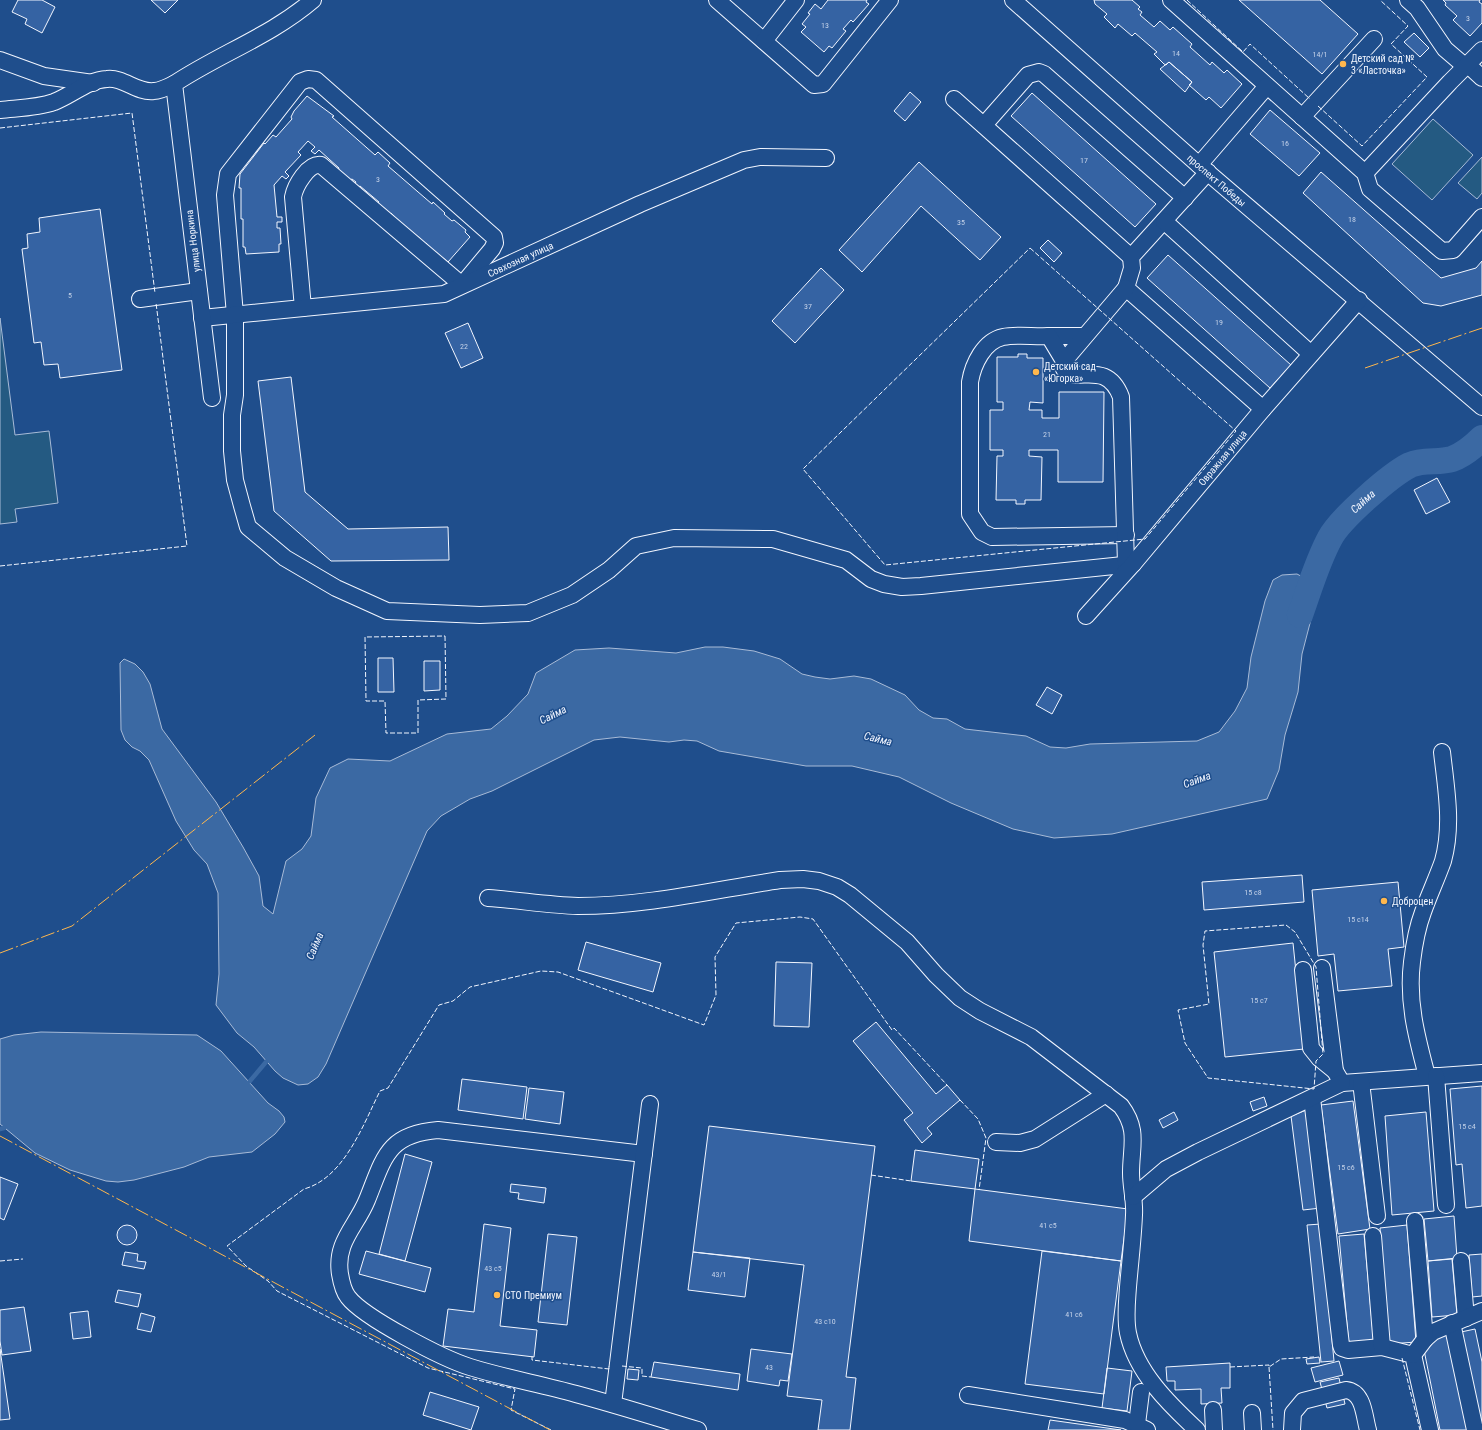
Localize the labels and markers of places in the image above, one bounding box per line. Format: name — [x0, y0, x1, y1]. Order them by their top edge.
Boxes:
place label: Детский сад № 3 «Ласточка» — [1351, 53, 1414, 76]
marker: Детский сад № 3 «Ласточка» — [1338, 59, 1348, 69]
place label: Детский сад «Югорка» — [1044, 361, 1096, 384]
marker: Детский сад «Югорка» — [1031, 367, 1041, 377]
marker: Доброцен — [1379, 896, 1389, 906]
place label: Доброцен — [1392, 896, 1433, 907]
marker: СТО Премиум — [492, 1290, 502, 1300]
place label: СТО Премиум — [505, 1290, 562, 1301]

